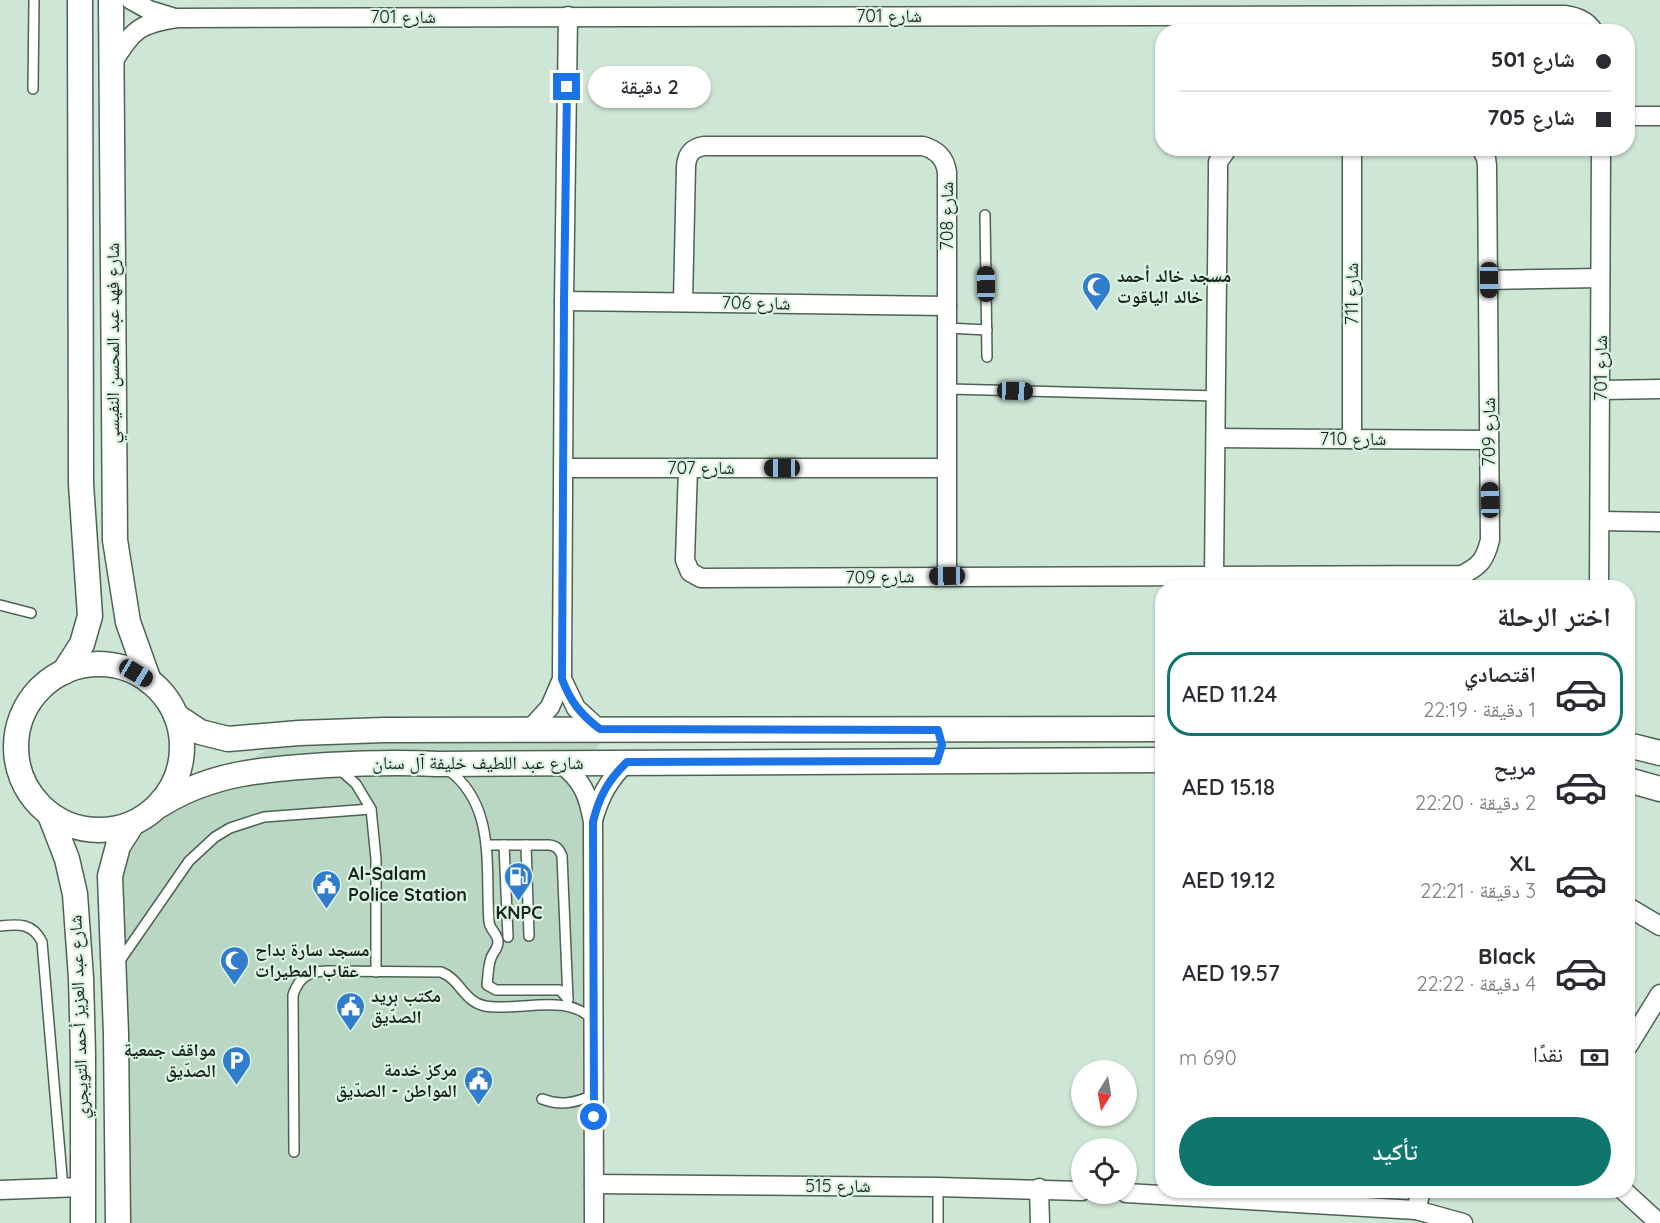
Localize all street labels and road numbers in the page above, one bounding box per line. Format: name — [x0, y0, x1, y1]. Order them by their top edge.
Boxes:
street label: شارع 701 — [856, 4, 922, 27]
street label: شارع 701 — [370, 5, 436, 28]
street label: شارع 708 — [935, 182, 958, 250]
street label: شارع فهد عبد المحسن النفيسي — [101, 243, 128, 443]
street label: شارع 711 — [1340, 263, 1363, 325]
street label: شارع 706 — [721, 290, 791, 315]
street label: شارع 701 — [1589, 335, 1612, 401]
street label: شارع 709 — [1477, 397, 1500, 467]
street label: شارع 710 — [1320, 427, 1386, 450]
street label: شارع 707 — [667, 456, 735, 479]
street label: شارع 709 — [845, 564, 915, 589]
street label: شارع عبد اللطيف خليفة آل سنان — [372, 751, 584, 774]
street label: شارع عبد العزيز أحمد التويجري — [63, 914, 97, 1119]
street label: شارع 515 — [805, 1174, 871, 1197]

